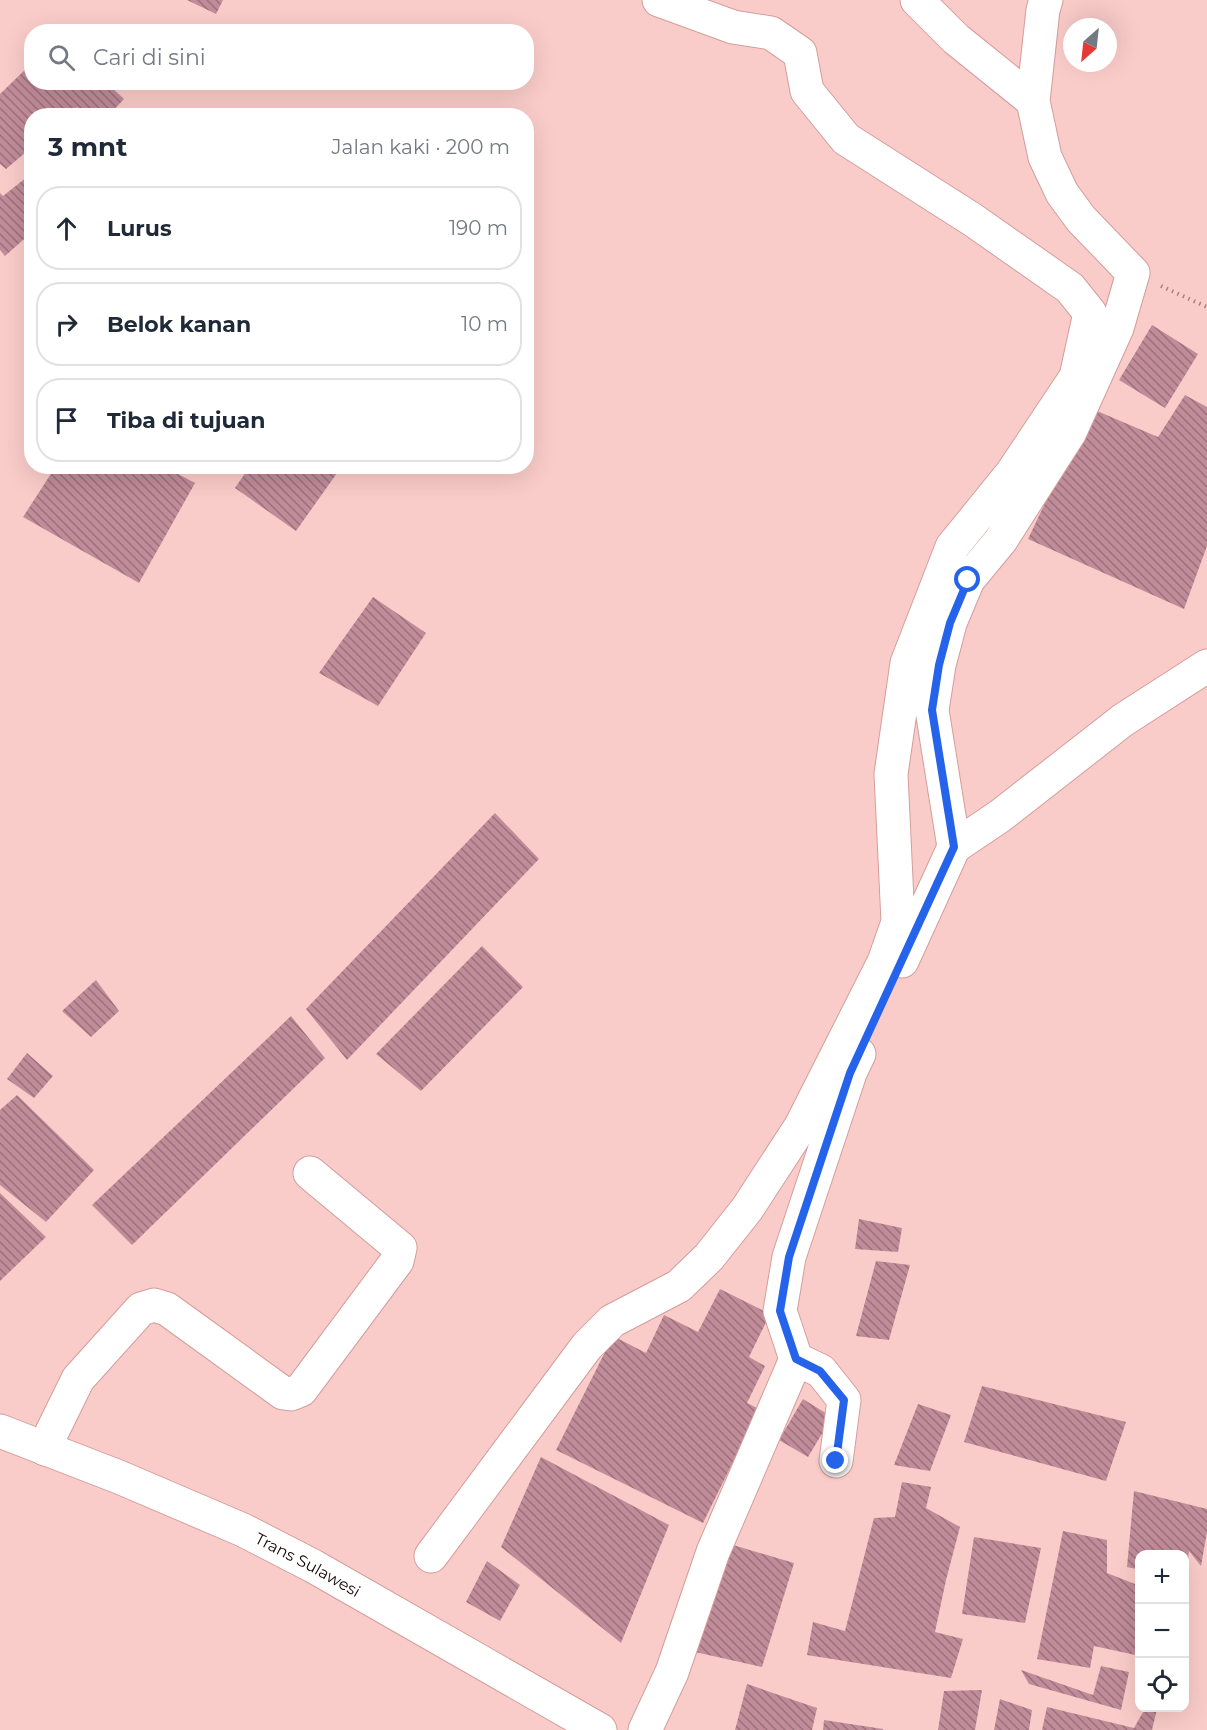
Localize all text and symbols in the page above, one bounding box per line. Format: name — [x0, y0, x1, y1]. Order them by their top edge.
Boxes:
north arrow — [1063, 18, 1117, 72]
search box — [24, 24, 534, 90]
icon: search — [45, 41, 78, 74]
text: Cari di sini — [93, 44, 206, 71]
text: 3 mnt — [48, 131, 127, 163]
text: Jalan kaki · 200 m — [332, 135, 510, 159]
icon: ahead — [50, 212, 83, 245]
text: Lurus — [107, 215, 172, 242]
text: 190 m — [449, 216, 508, 240]
icon: right — [50, 308, 83, 341]
text: Belok kanan — [107, 311, 251, 338]
text: 10 m — [461, 312, 508, 336]
icon: arrive — [50, 404, 83, 437]
text: Tiba di tujuan — [107, 407, 265, 434]
route start — [954, 566, 980, 592]
route end — [822, 1447, 848, 1473]
street label: Trans Sulawesi — [252, 1528, 364, 1601]
map controls — [1135, 1550, 1189, 1712]
button: + — [1135, 1550, 1189, 1604]
button: − — [1135, 1604, 1189, 1658]
button: locate — [1135, 1658, 1189, 1712]

